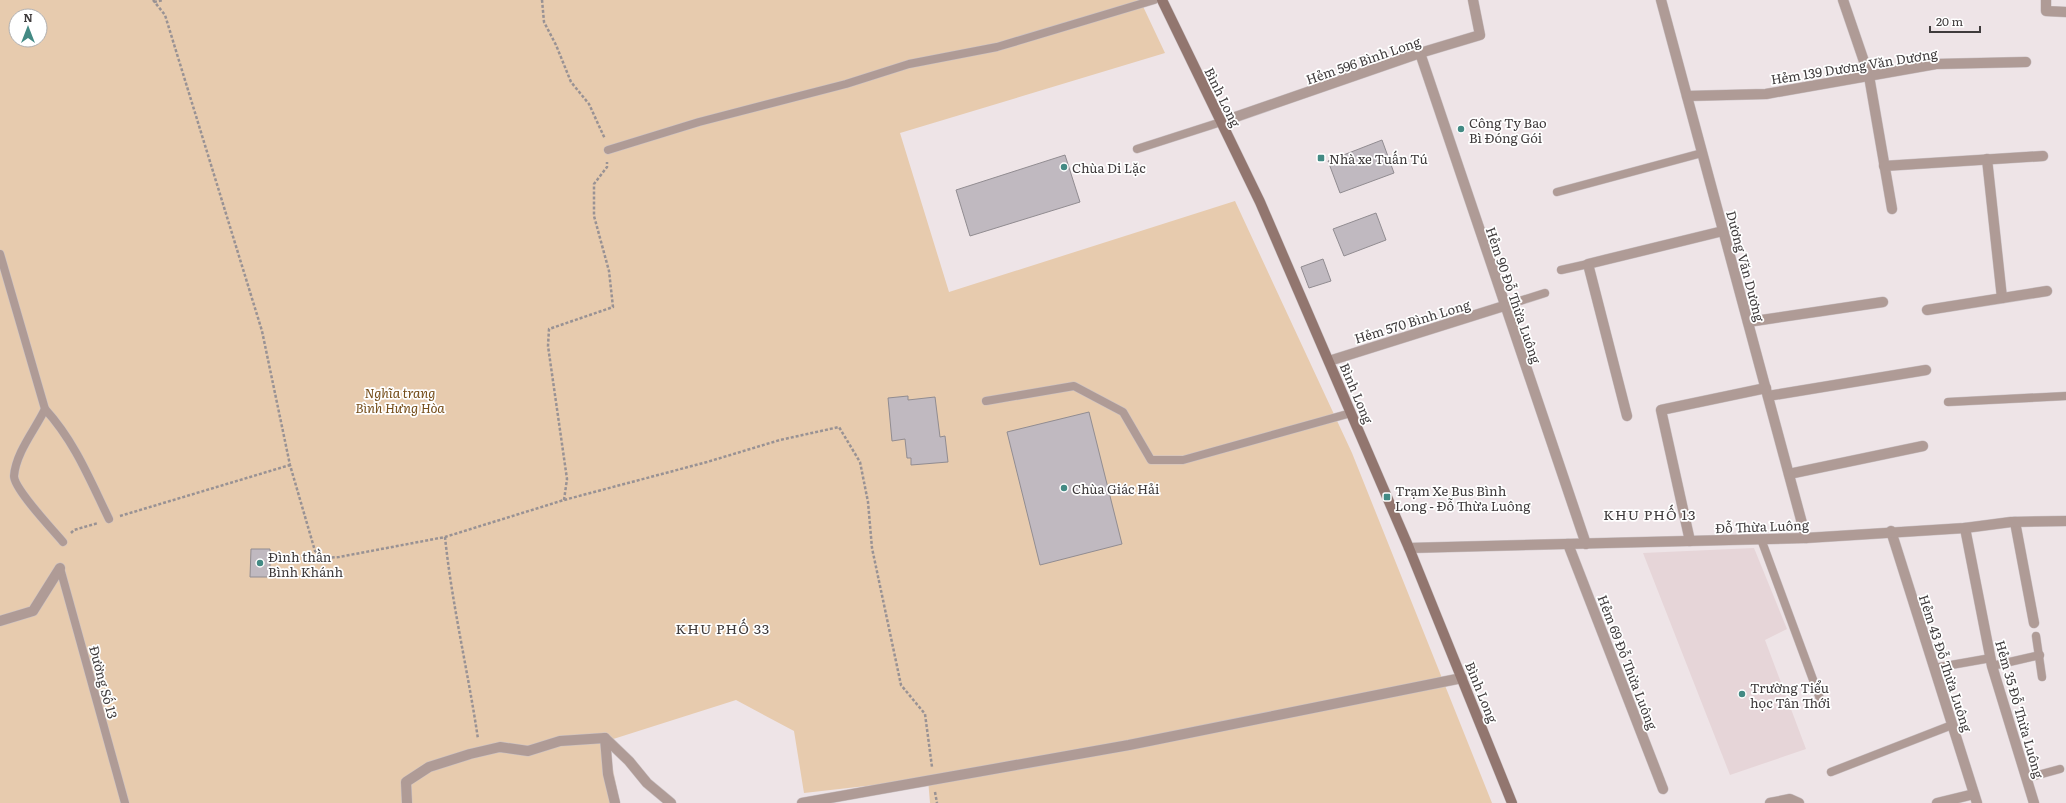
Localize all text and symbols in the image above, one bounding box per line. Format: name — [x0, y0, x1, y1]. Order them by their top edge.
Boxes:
north arrow — [8, 8, 48, 48]
scale bar — [1930, 8, 1980, 34]
text: N — [23, 9, 33, 25]
text: 20 m — [1936, 12, 1963, 30]
street label: Hẻm 596 Bình Long — [1303, 31, 1423, 89]
street label: Hẻm 139 Dương Văn Dương — [1769, 43, 1939, 89]
street label: Bình Long — [1200, 64, 1246, 131]
place label: Công Ty Bao Bì Đóng Gói — [1469, 113, 1547, 147]
marker: Công Ty Bao Bì Đóng Gói — [1456, 124, 1466, 134]
place label: Nhà xe Tuấn Tú — [1329, 149, 1428, 168]
marker: Nhà xe Tuấn Tú — [1316, 153, 1326, 163]
place label: Chùa Di Lặc — [1072, 158, 1146, 177]
marker: Chùa Di Lặc — [1059, 162, 1069, 172]
street label: Dương Văn Dương — [1722, 208, 1770, 324]
street label: Hẻm 90 Đỗ Thừa Luông — [1482, 224, 1547, 367]
street label: Hẻm 570 Bình Long — [1352, 294, 1473, 348]
street label: Bình Long — [1336, 360, 1379, 427]
park label: Nghĩa trang Bình Hưng Hòa — [355, 383, 445, 417]
place label: Chùa Giác Hải — [1072, 479, 1160, 498]
place label: Trạm Xe Bus Bình Long - Đỗ Thừa Luông — [1395, 481, 1531, 515]
marker: Chùa Giác Hải — [1059, 483, 1069, 493]
marker: Trạm Xe Bus Bình Long - Đỗ Thừa Luông — [1382, 492, 1392, 502]
district label: KHU PHỐ 13 — [1603, 504, 1697, 524]
street label: Đỗ Thừa Luông — [1715, 515, 1810, 537]
place label: Đình thần Bình Khánh — [268, 547, 344, 581]
marker: Đình thần Bình Khánh — [255, 558, 265, 568]
street label: Hẻm 69 Đỗ Thừa Luông — [1594, 592, 1663, 733]
street label: Hẻm 43 Đỗ Thừa Luông — [1915, 592, 1977, 735]
district label: KHU PHỐ 33 — [676, 618, 770, 638]
street label: Hẻm 35 Đỗ Thừa Luông — [1991, 638, 2049, 781]
street label: Đường Số 13 — [85, 643, 123, 721]
street label: Bình Long — [1461, 659, 1503, 726]
place label: Trường Tiểu học Tân Thới — [1750, 678, 1831, 712]
marker: Trường Tiểu học Tân Thới — [1737, 689, 1747, 699]

